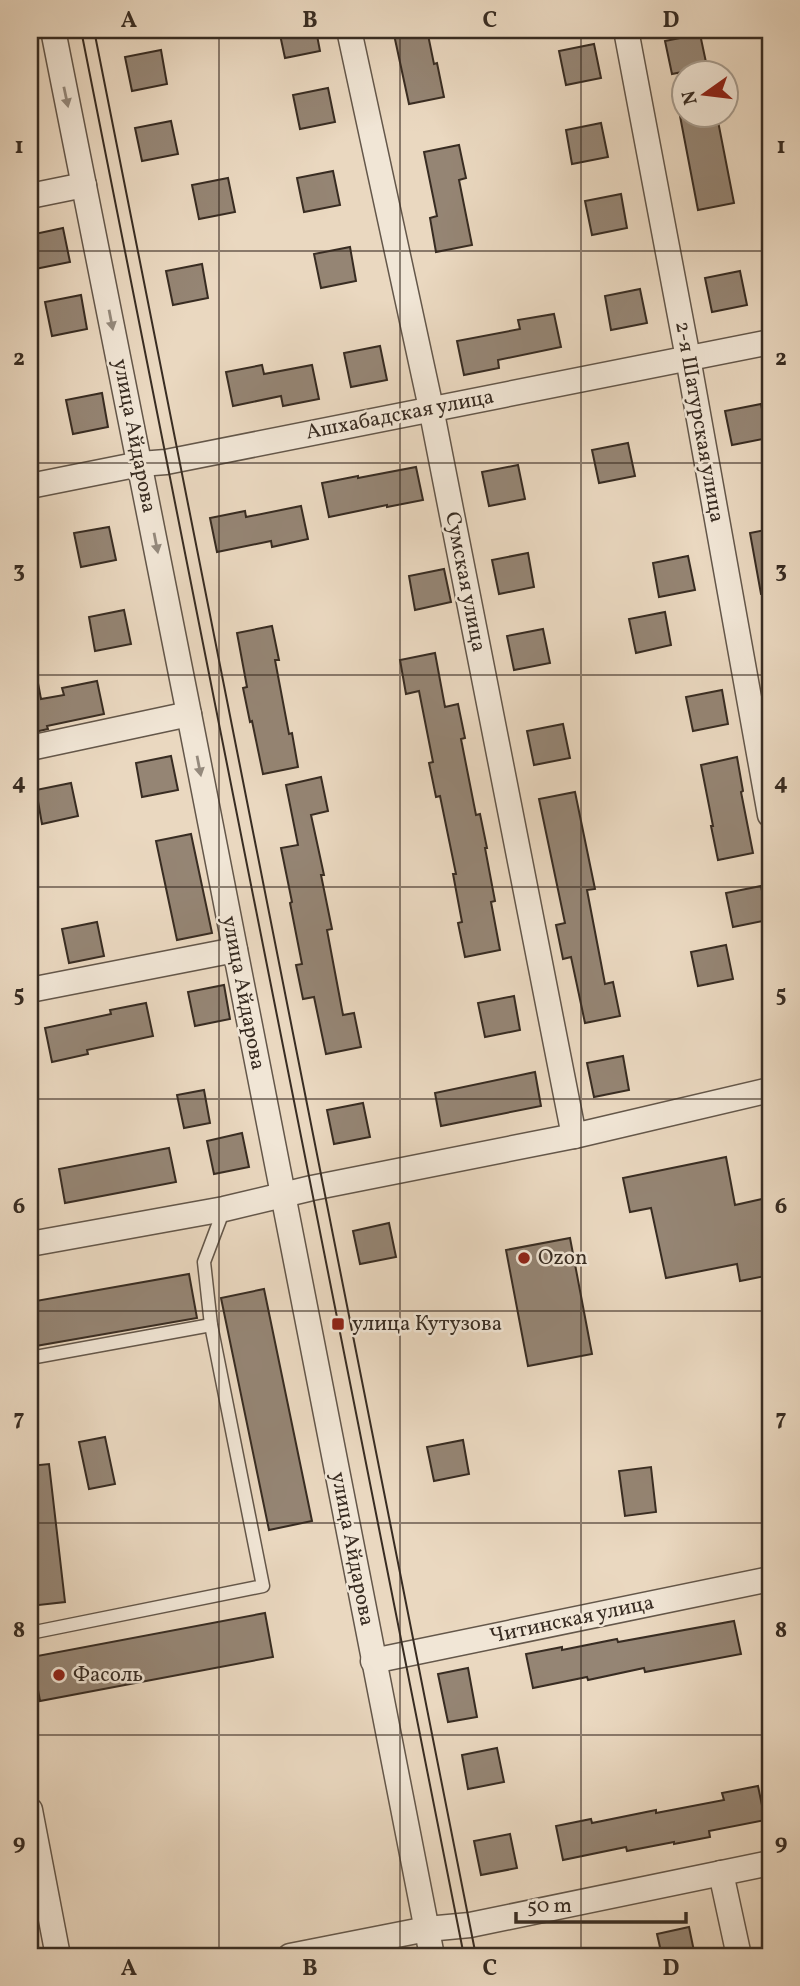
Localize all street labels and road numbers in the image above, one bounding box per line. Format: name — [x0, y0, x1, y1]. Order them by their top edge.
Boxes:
street label: 2-я Шатурская улица — [667, 319, 731, 525]
street label: улица Айдарова — [105, 357, 163, 515]
street label: Ашхабадская улица — [303, 383, 497, 447]
street label: Сумская улица — [437, 509, 493, 655]
street label: улица Айдарова — [214, 914, 272, 1072]
street label: улица Айдарова — [323, 1470, 381, 1628]
street label: Читинская улица — [487, 1588, 657, 1652]

